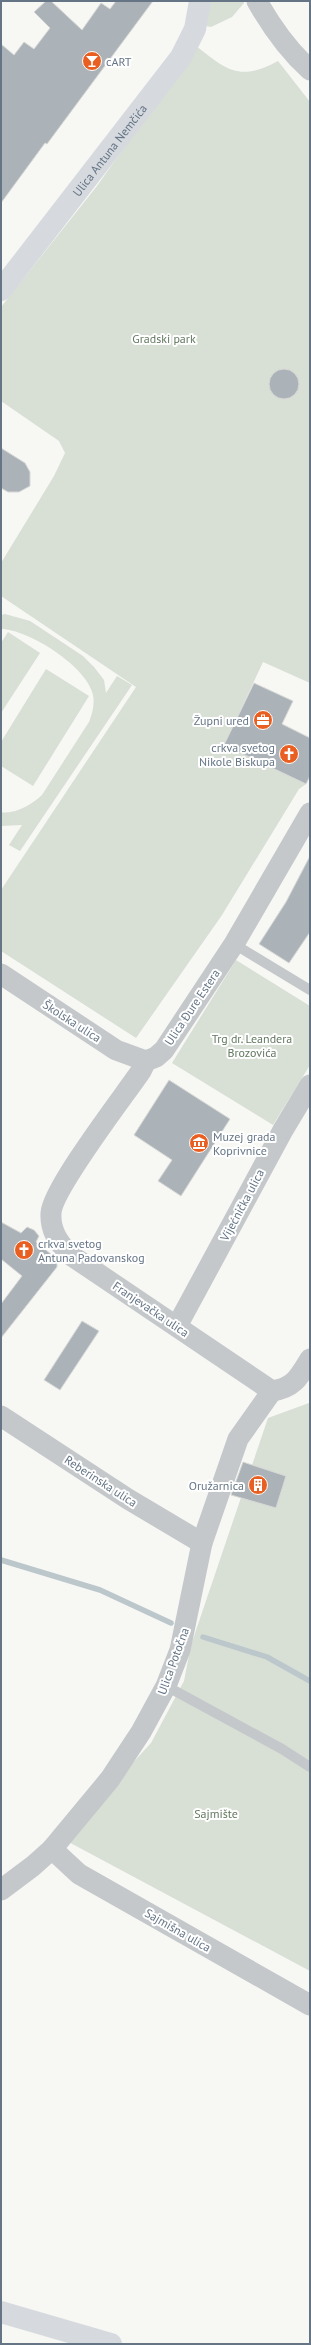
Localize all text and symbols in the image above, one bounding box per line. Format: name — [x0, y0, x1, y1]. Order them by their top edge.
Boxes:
bar icon: cART — [81, 50, 103, 72]
place label: cART — [106, 54, 132, 69]
street label: Ulica Antuna Nemčića — [69, 101, 150, 199]
park label: Gradski park — [132, 331, 196, 346]
office icon: Župni ured — [252, 709, 274, 731]
place label: Župni ured — [194, 713, 249, 728]
place label: crkva svetog Nikole Biskupa — [199, 740, 275, 769]
church icon: crkva svetog Nikole Biskupa — [278, 743, 300, 765]
street label: Ulica Đure Estera — [161, 966, 223, 1048]
street label: Školska ulica — [40, 997, 104, 1045]
park label: Trg dr. Leandera Brozovića — [212, 1031, 292, 1060]
place label: Muzej grada Koprivnice — [213, 1129, 276, 1158]
museum icon: Muzej grada Koprivnice — [188, 1132, 210, 1154]
street label: Vijećnička ulica — [216, 1166, 267, 1244]
place label: crkva svetog Antuna Padovanskog — [38, 1236, 145, 1265]
church icon: crkva svetog Antuna Padovanskog — [13, 1239, 35, 1261]
street label: Franjevačka ulica — [110, 1278, 192, 1340]
street label: Reberinska ulica — [62, 1452, 140, 1510]
building icon: Oružarnica — [247, 1474, 269, 1496]
place label: Oružarnica — [189, 1478, 244, 1493]
street label: Ulica Potočna — [154, 1625, 192, 1697]
park label: Sajmište — [194, 1806, 238, 1821]
street label: Sajmišna ulica — [142, 1905, 214, 1955]

